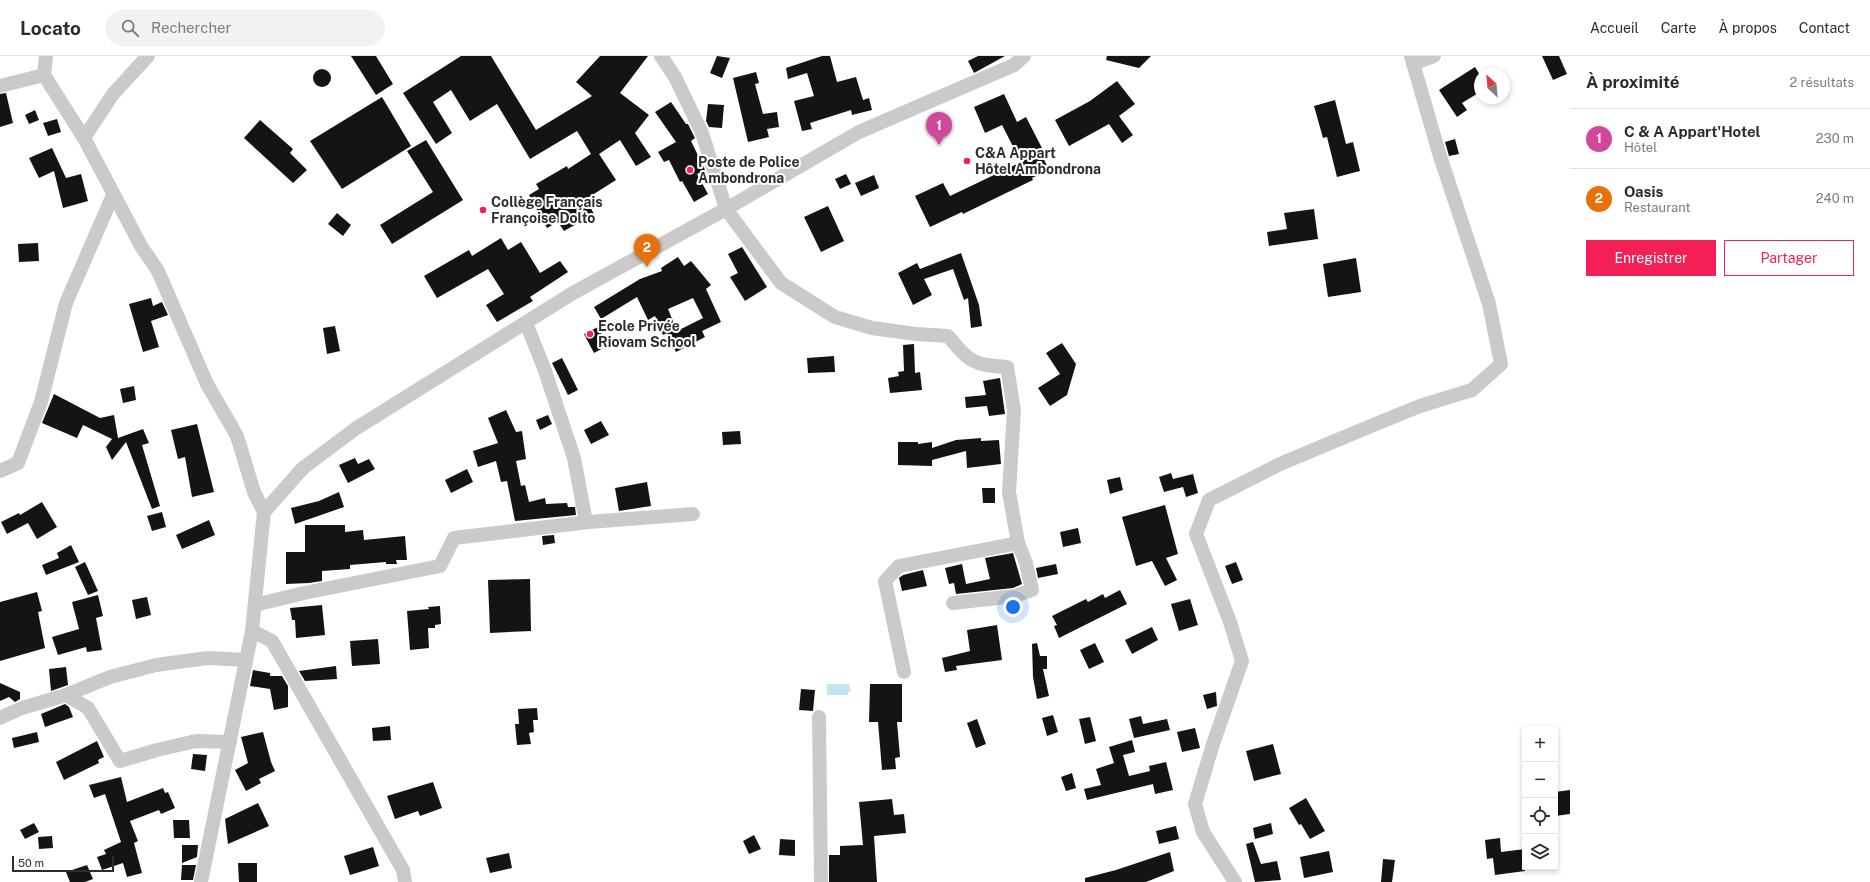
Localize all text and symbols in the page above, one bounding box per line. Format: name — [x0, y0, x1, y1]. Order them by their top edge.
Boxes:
search box — [105, 10, 385, 46]
text: Locato — [20, 17, 81, 39]
icon: search — [119, 17, 141, 39]
text: Rechercher — [151, 19, 231, 36]
text: Accueil — [1590, 20, 1639, 36]
text: Carte — [1661, 20, 1697, 36]
text: À propos — [1719, 20, 1777, 36]
text: Contact — [1799, 20, 1850, 36]
north arrow — [1474, 68, 1510, 104]
text: À proximité — [1586, 72, 1680, 92]
text: 2 résultats — [1790, 75, 1854, 90]
pin: 1 — [926, 112, 952, 145]
text: C & A Appart'Hotel — [1624, 123, 1761, 140]
text: 1 — [1596, 131, 1602, 146]
text: 230 m — [1816, 131, 1854, 146]
text: Hôtel — [1624, 140, 1657, 155]
place label: C&A Appart Hôtel Ambondrona — [975, 145, 1101, 177]
place label: Poste de Police Ambondrona — [698, 154, 800, 186]
marker: C&A Appart Hôtel Ambondrona — [962, 156, 972, 166]
marker: Poste de Police Ambondrona — [685, 165, 695, 175]
text: Oasis — [1624, 183, 1663, 200]
text: 2 — [1595, 191, 1603, 206]
text: 240 m — [1816, 191, 1854, 206]
place label: Collège Français Françoise Dolto — [491, 194, 603, 226]
text: Restaurant — [1624, 200, 1690, 215]
marker: Collège Français Françoise Dolto — [478, 205, 488, 215]
pin: 2 — [634, 234, 660, 267]
button: Enregistrer — [1586, 240, 1716, 276]
button: Partager — [1724, 240, 1854, 276]
place label: Ecole Privée Riovam School — [598, 318, 697, 350]
marker: Ecole Privée Riovam School — [585, 329, 595, 339]
your location — [1003, 597, 1023, 617]
map controls — [1522, 726, 1558, 870]
button: + — [1522, 726, 1558, 762]
button: − — [1522, 762, 1558, 798]
button: locate — [1522, 798, 1558, 834]
button: layers — [1522, 834, 1558, 870]
scale bar — [12, 854, 114, 873]
text: 50 m — [18, 857, 44, 869]

